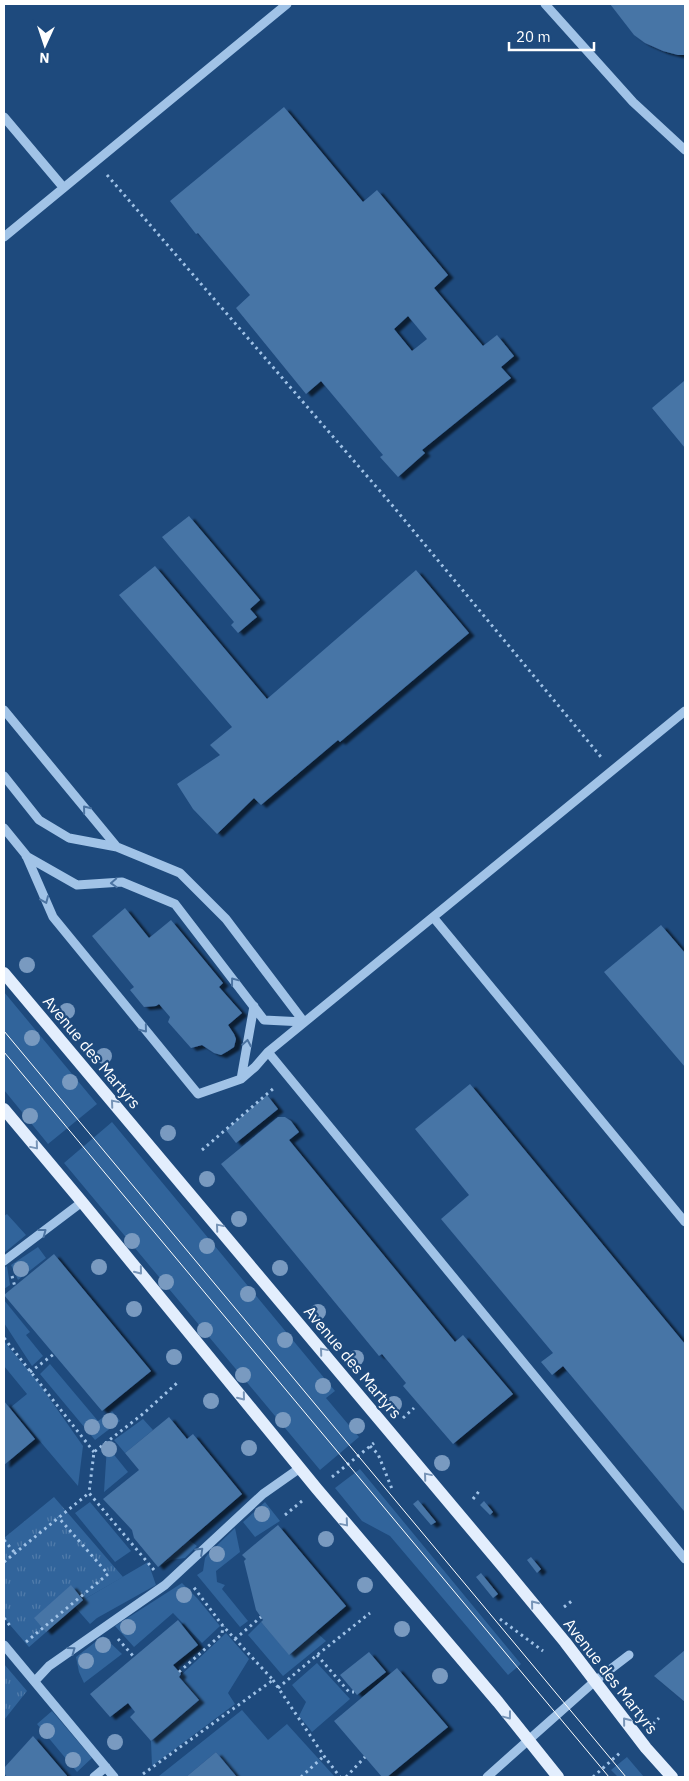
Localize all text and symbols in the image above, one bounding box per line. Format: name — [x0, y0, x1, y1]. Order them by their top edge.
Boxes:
north arrow — [20, 20, 70, 70]
scale bar — [509, 20, 594, 52]
text: 20 m — [516, 27, 551, 46]
text: N — [39, 49, 50, 67]
one-way arrow — [83, 806, 91, 815]
one-way arrow — [110, 877, 118, 888]
one-way arrow — [39, 895, 50, 904]
one-way arrow — [232, 978, 240, 987]
street label: Avenue des Martyrs — [39, 991, 145, 1113]
one-way arrow — [139, 1023, 148, 1032]
one-way arrow — [242, 1038, 252, 1047]
one-way arrow — [111, 1099, 120, 1108]
one-way arrow — [30, 1141, 39, 1150]
one-way arrow — [216, 1224, 224, 1233]
one-way arrow — [37, 1228, 46, 1237]
one-way arrow — [134, 1266, 143, 1275]
street label: Avenue des Martyrs — [300, 1301, 406, 1423]
one-way arrow — [320, 1348, 329, 1357]
one-way arrow — [236, 1391, 245, 1400]
one-way arrow — [425, 1473, 433, 1482]
one-way arrow — [340, 1517, 349, 1526]
one-way arrow — [195, 1548, 204, 1557]
one-way arrow — [531, 1601, 540, 1610]
street label: Avenue des Martyrs — [560, 1614, 662, 1738]
one-way arrow — [66, 1647, 76, 1656]
one-way arrow — [502, 1710, 511, 1720]
one-way arrow — [624, 1718, 632, 1727]

